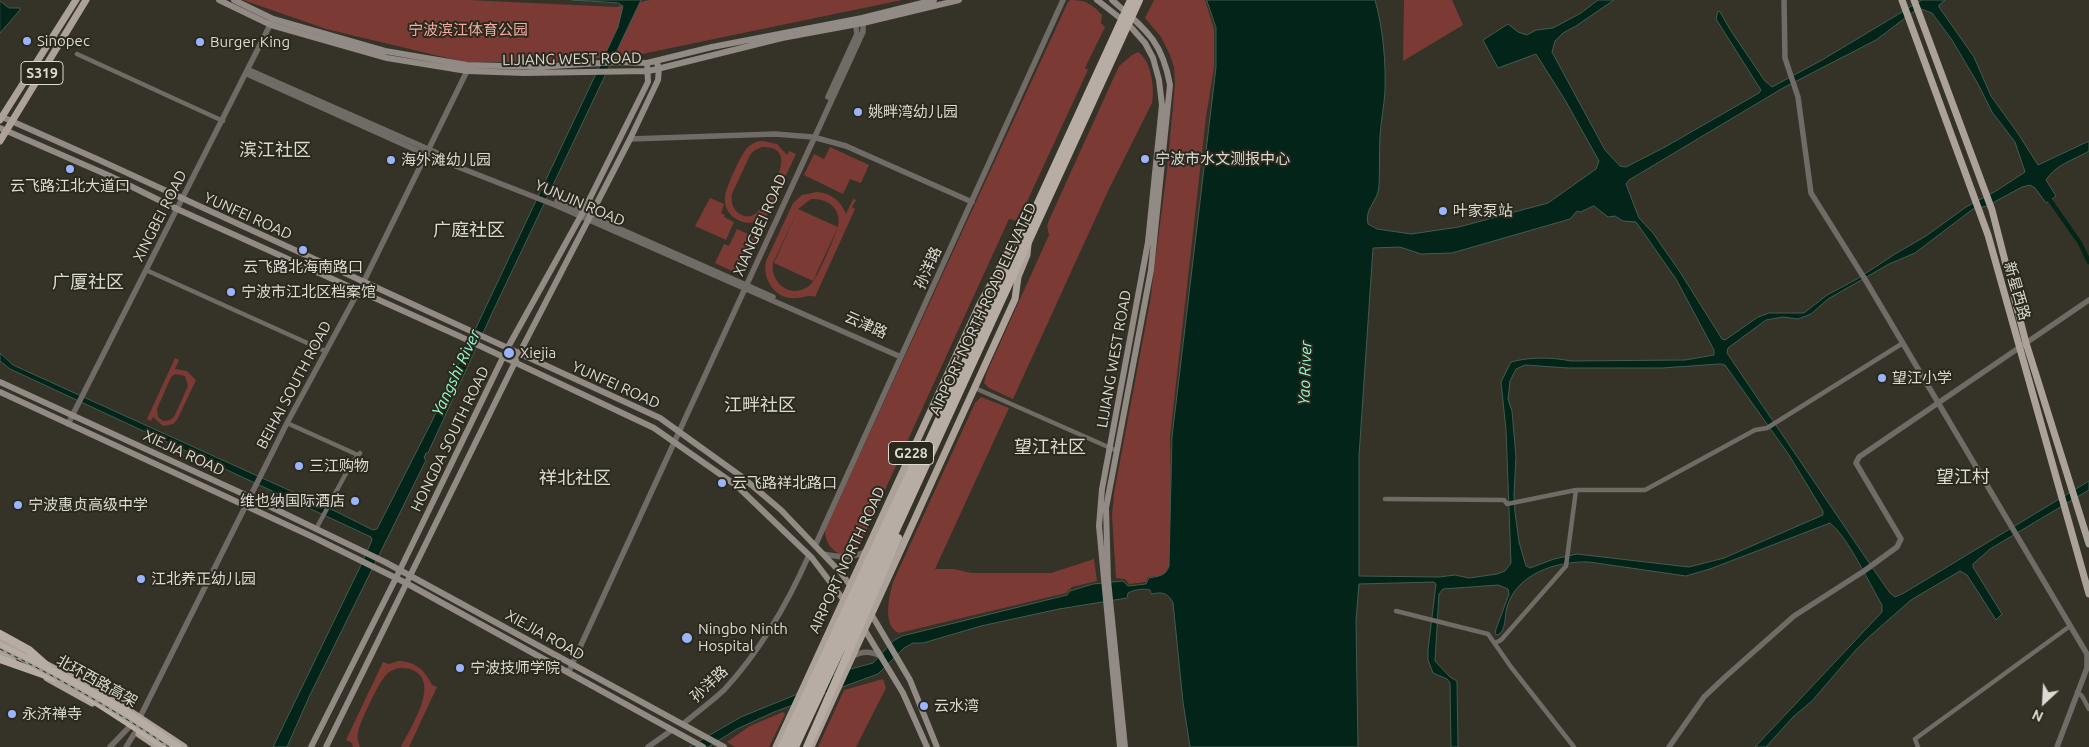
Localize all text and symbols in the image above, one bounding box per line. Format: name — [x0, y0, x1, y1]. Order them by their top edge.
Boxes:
park label: 宁波滨江体育公园 — [408, 21, 528, 39]
place label: Sinopec — [37, 32, 90, 50]
place label: Burger King — [210, 33, 290, 51]
marker: Sinopec — [21, 35, 33, 47]
marker: Burger King — [194, 36, 206, 48]
street label: LIJIANG WEST ROAD — [502, 49, 642, 69]
road number: S319 — [21, 62, 63, 84]
place label: 姚畔湾幼儿园 — [868, 103, 958, 121]
marker: 姚畔湾幼儿园 — [852, 106, 864, 118]
district label: 滨江社区 — [239, 139, 311, 161]
place label: 宁波市水文测报中心 — [1155, 150, 1290, 168]
place label: 海外滩幼儿园 — [401, 151, 491, 169]
marker: 宁波市水文测报中心 — [1139, 153, 1151, 165]
marker: 海外滩幼儿园 — [385, 154, 397, 166]
marker: 云飞路江北大道口 — [64, 163, 76, 175]
street label: XINGBEI ROAD — [129, 167, 191, 265]
street label: XIANGBEI ROAD — [729, 171, 791, 279]
street label: YUNJIN ROAD — [532, 176, 628, 230]
place label: 云飞路江北大道口 — [10, 177, 130, 195]
street label: YUNFEI ROAD — [201, 189, 295, 243]
street label: AIRPORT NORTH ROAD ELEVATED — [926, 200, 1040, 418]
place label: 叶家泵站 — [1453, 202, 1513, 220]
marker: 叶家泵站 — [1437, 205, 1449, 217]
district label: 广庭社区 — [433, 219, 505, 241]
marker: 云飞路北海南路口 — [297, 244, 309, 256]
street label: 孙洋路 — [911, 244, 945, 292]
place label: 云飞路北海南路口 — [243, 258, 363, 276]
street label: 新星西路 — [2000, 260, 2034, 322]
district label: 广厦社区 — [52, 271, 124, 293]
place label: 宁波市江北区档案馆 — [241, 283, 376, 301]
marker: 宁波市江北区档案馆 — [225, 286, 237, 298]
street label: LIJIANG WEST ROAD — [1093, 289, 1135, 429]
street label: 云津路 — [842, 308, 890, 342]
street label: BEIHAI SOUTH ROAD — [253, 318, 335, 452]
water label: Yangshi River — [428, 327, 484, 419]
water label: Yao River — [1294, 340, 1316, 406]
place label: Xiejia — [520, 344, 556, 362]
marker: Xiejia — [502, 346, 516, 360]
street label: YUNFEI ROAD — [569, 358, 663, 412]
street label: HONGDA SOUTH ROAD — [407, 363, 493, 515]
place label: 望江小学 — [1892, 369, 1952, 387]
marker: 望江小学 — [1876, 372, 1888, 384]
district label: 江畔社区 — [724, 394, 796, 416]
street label: XIEJIA ROAD — [141, 426, 227, 480]
district label: 望江社区 — [1014, 436, 1086, 458]
road number: G228 — [888, 442, 934, 464]
place label: 三江购物 — [309, 457, 369, 475]
marker: 三江购物 — [293, 460, 305, 472]
district label: 望江村 — [1936, 466, 1990, 488]
district label: 祥北社区 — [539, 467, 611, 489]
place label: 云飞路祥北路口 — [732, 474, 837, 492]
marker: 云飞路祥北路口 — [716, 477, 728, 489]
street label: AIRPORT NORTH ROAD — [805, 484, 889, 636]
place label: 维也纳国际酒店 — [240, 492, 345, 510]
marker: 维也纳国际酒店 — [349, 495, 361, 507]
place label: 宁波惠贞高级中学 — [28, 496, 148, 514]
marker: 宁波惠贞高级中学 — [12, 499, 24, 511]
place label: 江北养正幼儿园 — [151, 570, 256, 588]
marker: 江北养正幼儿园 — [135, 573, 147, 585]
street label: XIEJIA ROAD — [502, 606, 588, 664]
place label: Ningbo Ninth Hospital — [698, 620, 788, 655]
marker: Ningbo Ninth Hospital — [680, 631, 694, 645]
street label: 北环西路高架 — [53, 651, 141, 711]
place label: 宁波技师学院 — [470, 659, 560, 677]
marker: 宁波技师学院 — [454, 662, 466, 674]
street label: 孙洋路 — [686, 662, 732, 706]
north arrow — [2019, 677, 2069, 727]
place label: 云水湾 — [934, 697, 979, 715]
marker: 云水湾 — [918, 700, 930, 712]
place label: 永济禅寺 — [22, 705, 82, 723]
text: N — [2030, 706, 2046, 725]
marker: 永济禅寺 — [6, 708, 18, 720]

